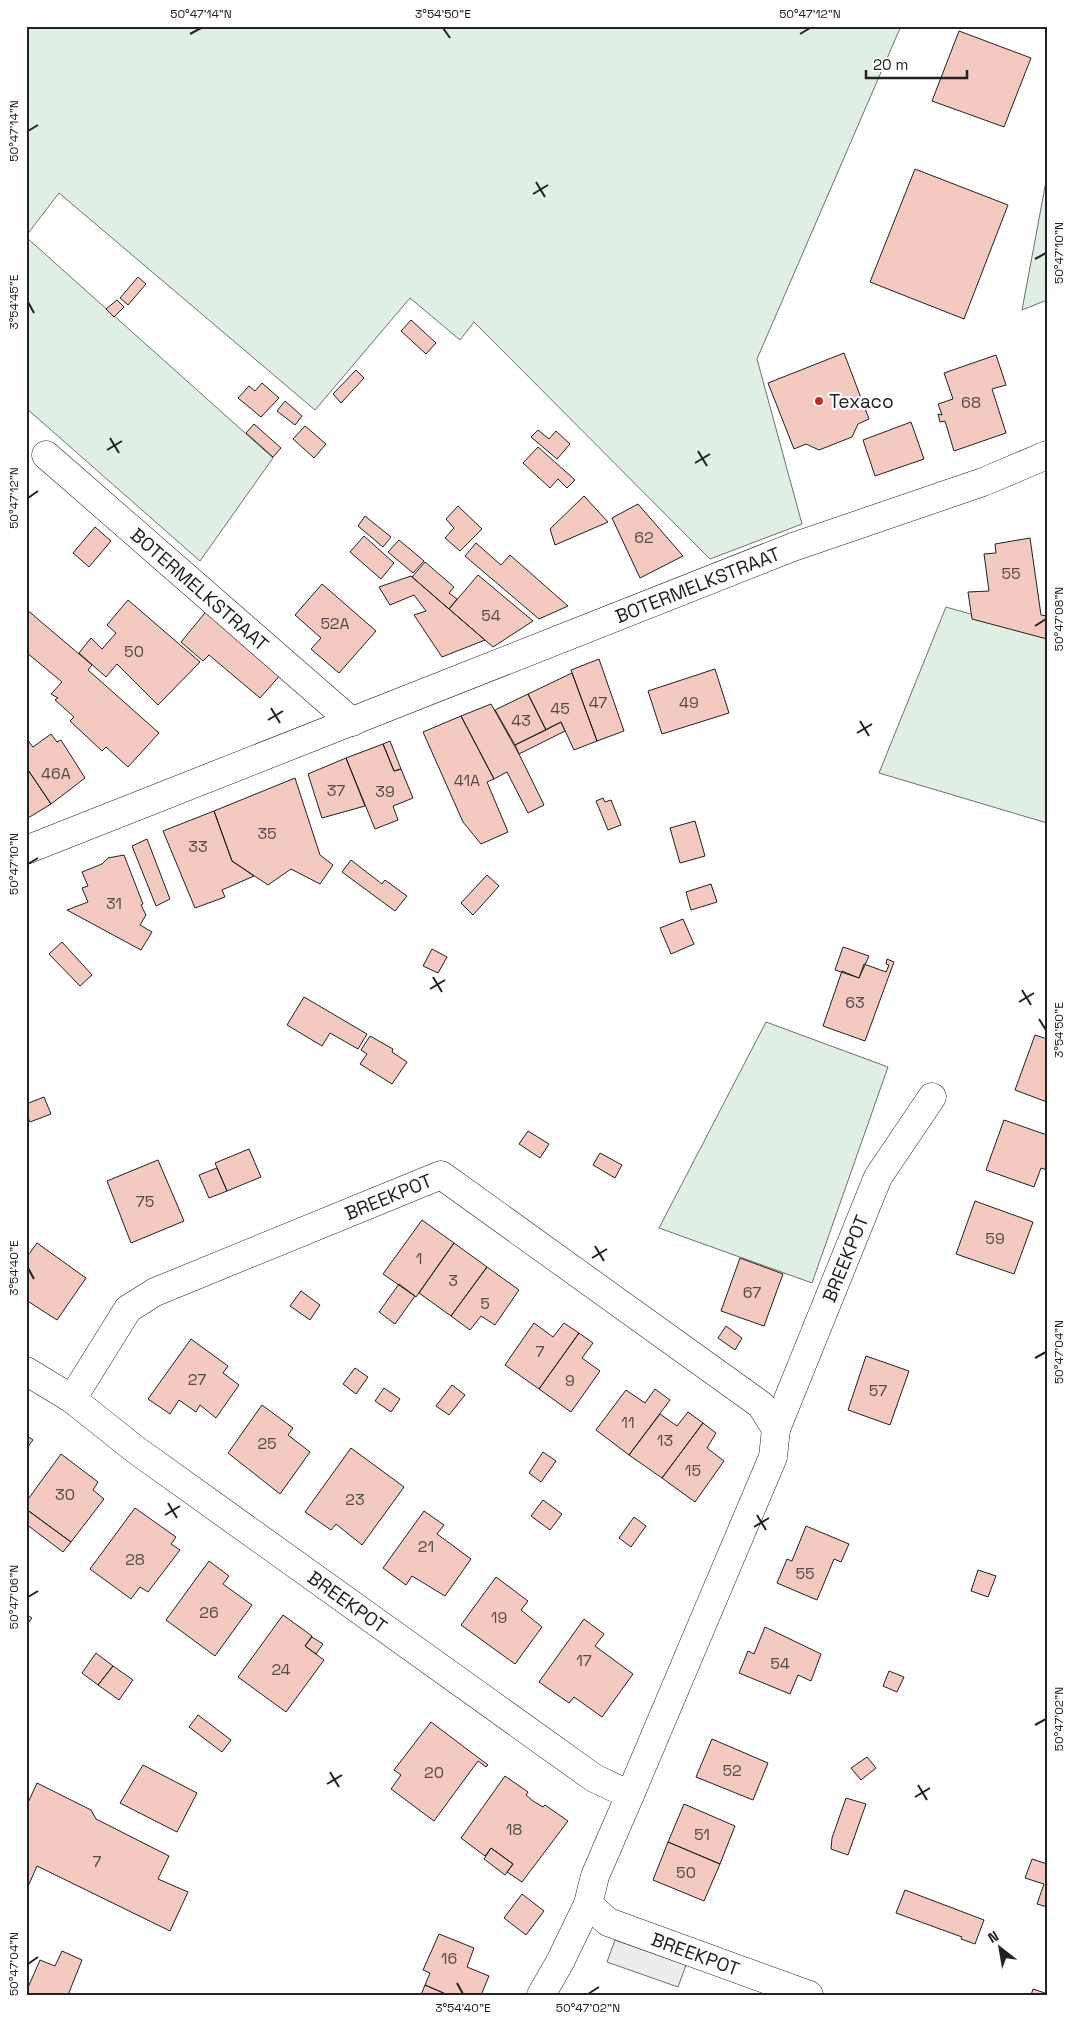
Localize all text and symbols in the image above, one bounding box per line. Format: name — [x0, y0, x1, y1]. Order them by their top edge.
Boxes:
text: 50°47'14"N — [170, 6, 232, 22]
text: 3°54'50"E — [415, 6, 471, 22]
text: 50°47'12"N — [779, 6, 841, 22]
scale bar — [866, 48, 967, 80]
text: 20 m — [873, 55, 908, 74]
text: 50°47'14"N — [6, 100, 22, 162]
text: 50°47'10"N — [1051, 222, 1067, 284]
text: 3°54'45"E — [6, 274, 22, 330]
place label: Texaco — [829, 389, 894, 414]
house number: 68 — [961, 392, 981, 413]
marker: Texaco — [813, 395, 825, 407]
text: 50°47'12"N — [6, 467, 22, 529]
street label: BOTERMELKSTRAAT — [125, 522, 274, 657]
house number: 62 — [634, 527, 654, 548]
street label: BOTERMELKSTRAAT — [611, 541, 784, 629]
house number: 55 — [1001, 563, 1021, 584]
text: 50°47'08"N — [1051, 587, 1067, 651]
house number: 54 — [481, 605, 501, 626]
house number: 52A — [320, 613, 350, 634]
house number: 50 — [124, 641, 144, 662]
house number: 47 — [589, 692, 607, 713]
house number: 49 — [679, 692, 699, 713]
house number: 45 — [550, 698, 570, 719]
house number: 43 — [511, 710, 531, 731]
house number: 46A — [41, 763, 71, 784]
house number: 41A — [454, 770, 480, 791]
house number: 37 — [327, 780, 345, 801]
house number: 39 — [375, 781, 395, 802]
house number: 35 — [257, 823, 277, 844]
text: 50°47'10"N — [6, 833, 22, 895]
house number: 33 — [188, 836, 208, 857]
house number: 31 — [106, 893, 122, 914]
house number: 63 — [845, 992, 865, 1013]
text: 3°54'50"E — [1051, 1002, 1067, 1058]
street label: BREEKPOT — [341, 1168, 436, 1226]
house number: 75 — [136, 1191, 154, 1212]
street label: BREEKPOT — [817, 1211, 874, 1306]
house number: 59 — [985, 1228, 1005, 1249]
text: 3°54'40"E — [6, 1240, 22, 1296]
house number: 1 — [416, 1248, 422, 1269]
house number: 3 — [448, 1270, 458, 1291]
house number: 67 — [743, 1282, 761, 1303]
house number: 5 — [480, 1293, 490, 1314]
text: 50°47'04"N — [1051, 1320, 1067, 1384]
house number: 7 — [535, 1341, 545, 1362]
house number: 27 — [188, 1369, 206, 1390]
house number: 9 — [565, 1370, 575, 1391]
house number: 57 — [869, 1380, 887, 1401]
house number: 11 — [621, 1412, 635, 1433]
house number: 13 — [657, 1430, 673, 1451]
house number: 25 — [257, 1433, 277, 1454]
house number: 15 — [685, 1460, 701, 1481]
house number: 30 — [55, 1484, 75, 1505]
house number: 23 — [345, 1489, 365, 1510]
house number: 21 — [418, 1536, 434, 1557]
house number: 28 — [125, 1549, 145, 1570]
house number: 55 — [795, 1563, 815, 1584]
text: 50°47'06"N — [6, 1565, 22, 1629]
street label: BREEKPOT — [303, 1565, 392, 1639]
house number: 26 — [199, 1602, 219, 1623]
house number: 19 — [491, 1607, 507, 1628]
house number: 17 — [576, 1650, 592, 1671]
house number: 54 — [770, 1653, 790, 1674]
house number: 24 — [271, 1659, 291, 1680]
text: 50°47'02"N — [1051, 1687, 1067, 1751]
house number: 52 — [722, 1760, 742, 1781]
house number: 20 — [424, 1762, 444, 1783]
house number: 18 — [506, 1819, 522, 1840]
house number: 51 — [694, 1824, 710, 1845]
house number: 7 — [92, 1851, 102, 1872]
house number: 50 — [676, 1862, 696, 1883]
north arrow — [976, 1924, 1026, 1974]
street label: BREEKPOT — [648, 1927, 743, 1982]
text: N — [985, 1927, 1002, 1947]
text: 50°47'04"N — [6, 1932, 22, 1996]
house number: 16 — [441, 1948, 457, 1969]
text: 3°54'40"E — [435, 2000, 491, 2016]
text: 50°47'02"N — [556, 2000, 620, 2016]

